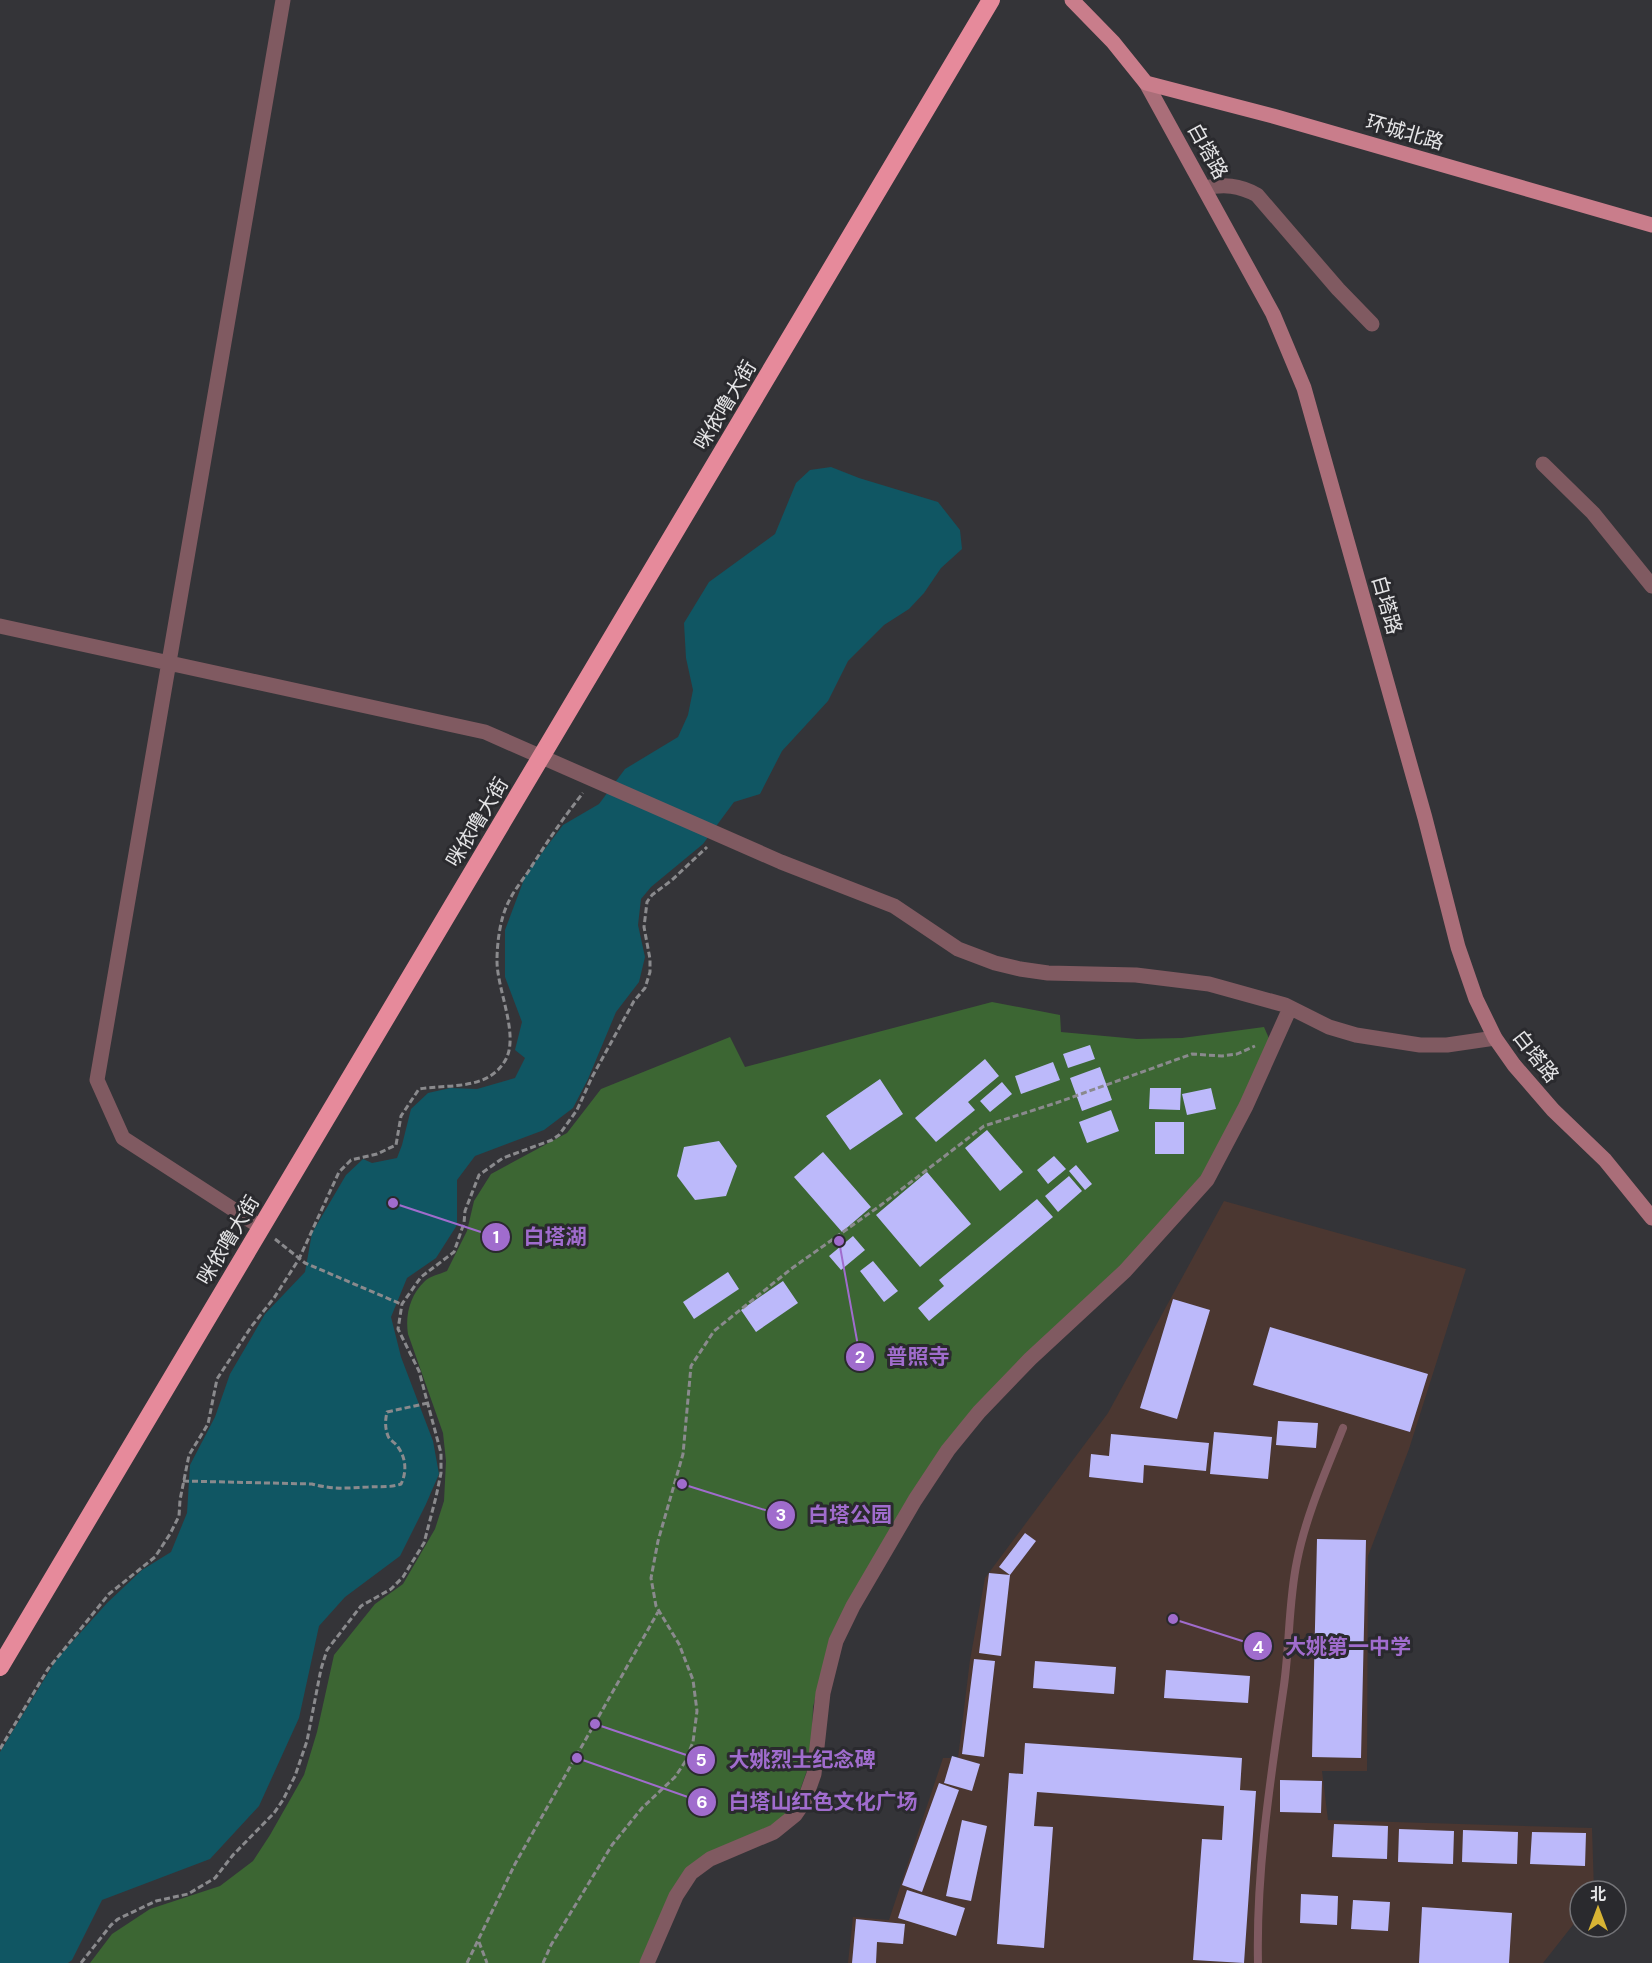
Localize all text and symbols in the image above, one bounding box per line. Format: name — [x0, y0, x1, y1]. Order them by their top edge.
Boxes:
street label: 环城北路 — [1363, 108, 1447, 156]
street label: 白塔路 — [1182, 118, 1234, 184]
street label: 咪依噜大街 — [688, 355, 762, 455]
street label: 白塔路 — [1366, 573, 1408, 637]
street label: 咪依噜大街 — [440, 772, 514, 872]
street label: 白塔路 — [1507, 1024, 1565, 1088]
street label: 咪依噜大街 — [191, 1190, 265, 1290]
callout: 白塔湖 — [481, 1217, 598, 1256]
text: 白塔湖 — [524, 1223, 587, 1251]
text: 1 — [493, 1225, 499, 1249]
callout: 普照寺 — [845, 1338, 962, 1377]
text: 普照寺 — [887, 1343, 950, 1371]
text: 2 — [855, 1345, 865, 1369]
callout: 白塔公园 — [766, 1495, 904, 1534]
text: 白塔公园 — [808, 1501, 892, 1529]
text: 3 — [776, 1503, 786, 1527]
callout: 大姚第一中学 — [1243, 1627, 1423, 1666]
text: 大姚第一中学 — [1285, 1633, 1411, 1661]
text: 4 — [1252, 1635, 1264, 1659]
callout: 大姚烈士纪念碑 — [686, 1740, 887, 1779]
text: 大姚烈士纪念碑 — [729, 1746, 876, 1774]
text: 5 — [695, 1748, 707, 1772]
callout: 白塔山红色文化广场 — [687, 1782, 930, 1821]
text: 白塔山红色文化广场 — [729, 1788, 918, 1816]
text: 6 — [696, 1790, 708, 1814]
north arrow — [1568, 1879, 1628, 1939]
text: 北 — [1590, 1884, 1606, 1905]

